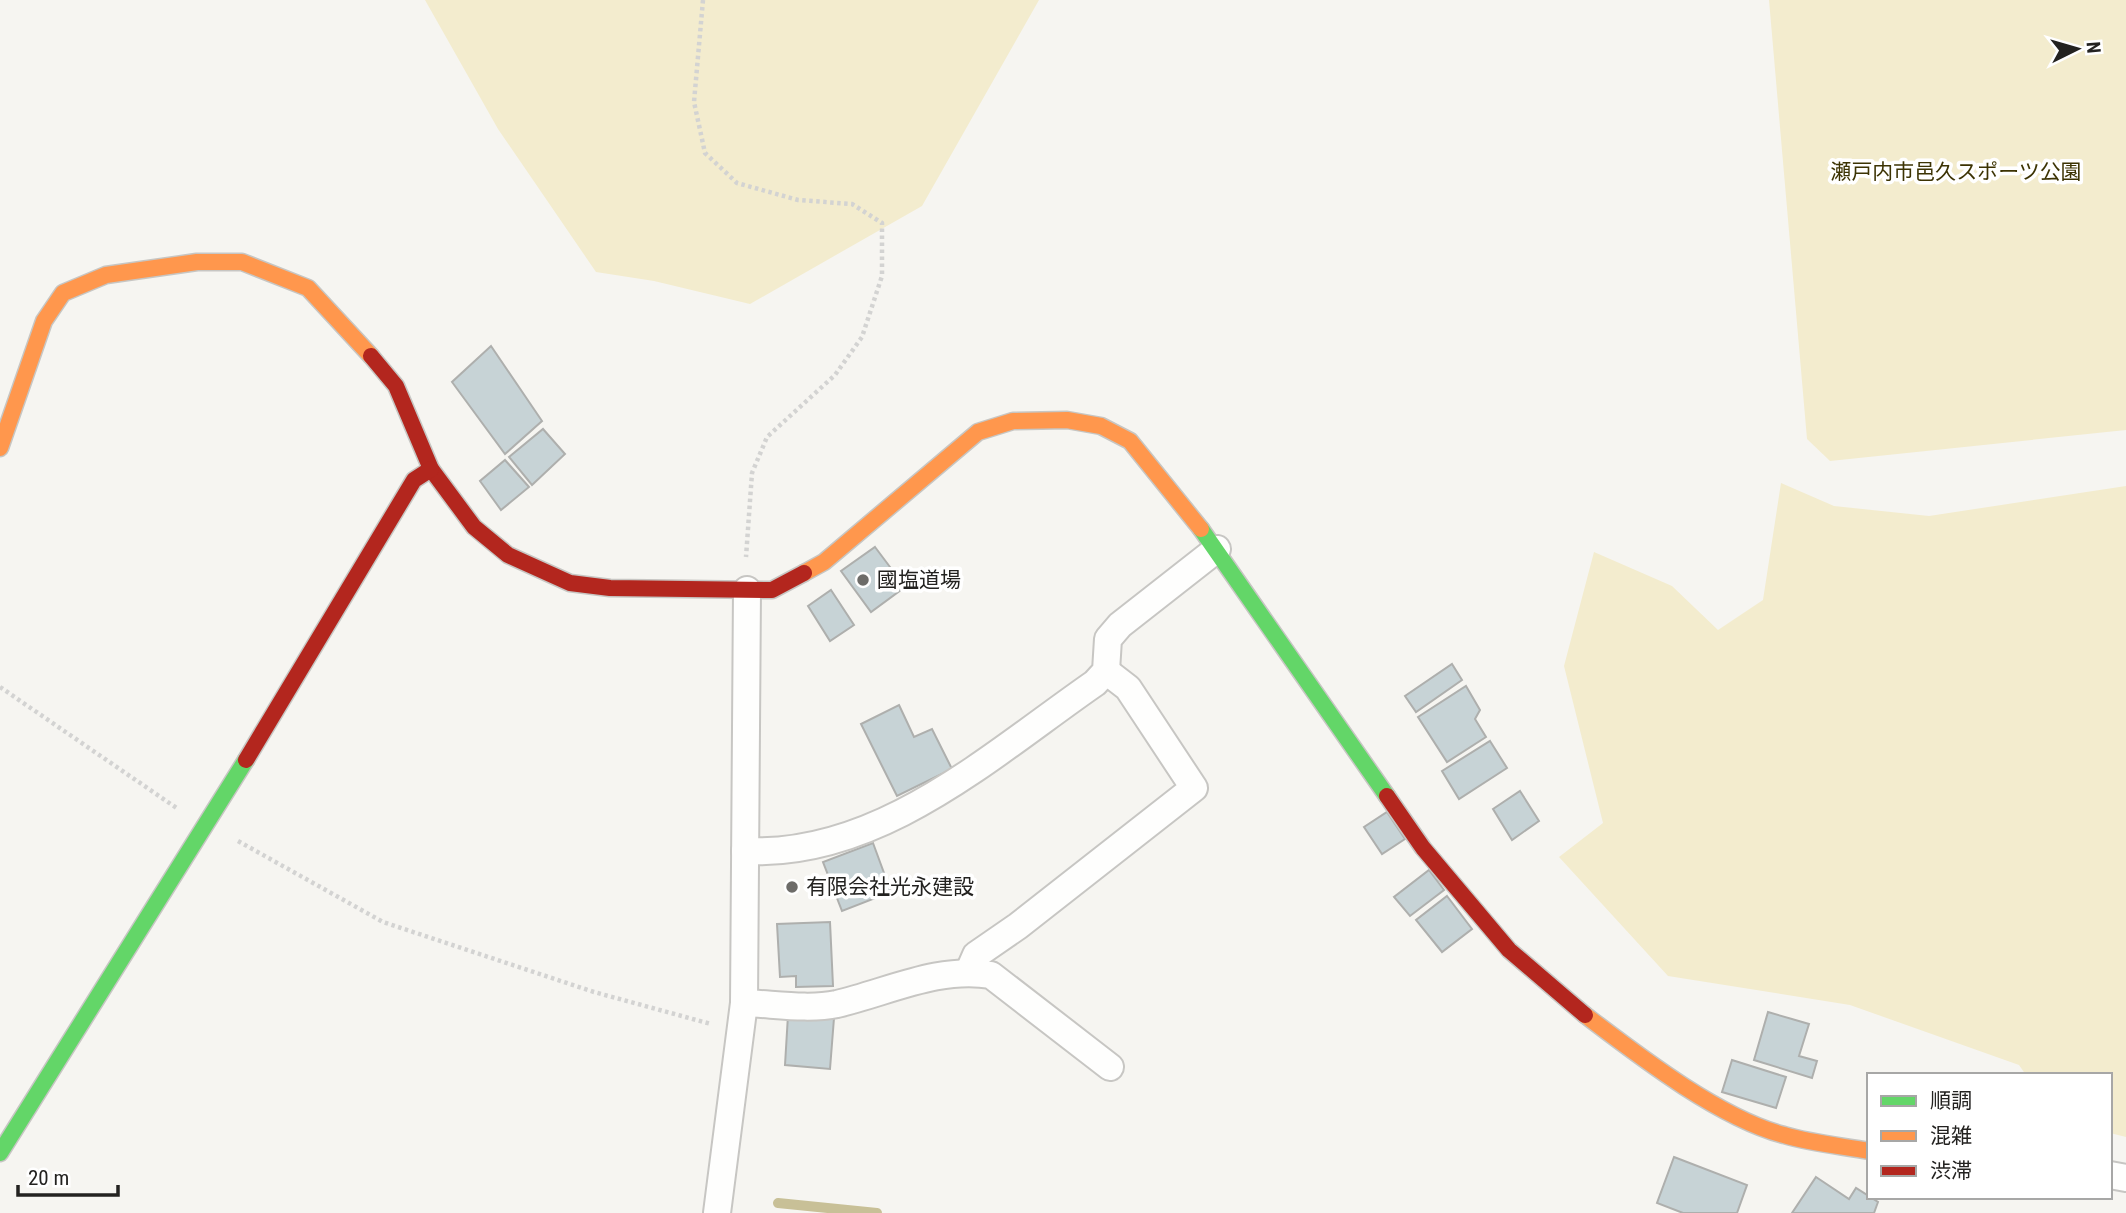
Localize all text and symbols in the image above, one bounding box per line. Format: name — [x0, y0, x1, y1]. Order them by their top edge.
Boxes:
north arrow — [2042, 14, 2112, 84]
text: N — [2081, 41, 2105, 54]
park label: 瀬戸内市邑久スポーツ公園 — [1830, 160, 2082, 184]
place label: 國塩道場 — [877, 568, 961, 592]
marker: 國塩道場 — [855, 572, 871, 588]
place label: 有限会社光永建設 — [806, 875, 974, 899]
marker: 有限会社光永建設 — [784, 879, 800, 895]
legend — [1867, 1073, 2112, 1199]
text: 順調 — [1930, 1089, 1972, 1113]
text: 混雑 — [1930, 1124, 1972, 1148]
scale bar — [18, 1154, 117, 1198]
text: 渋滞 — [1930, 1159, 1972, 1183]
text: 20 m — [28, 1166, 69, 1190]

